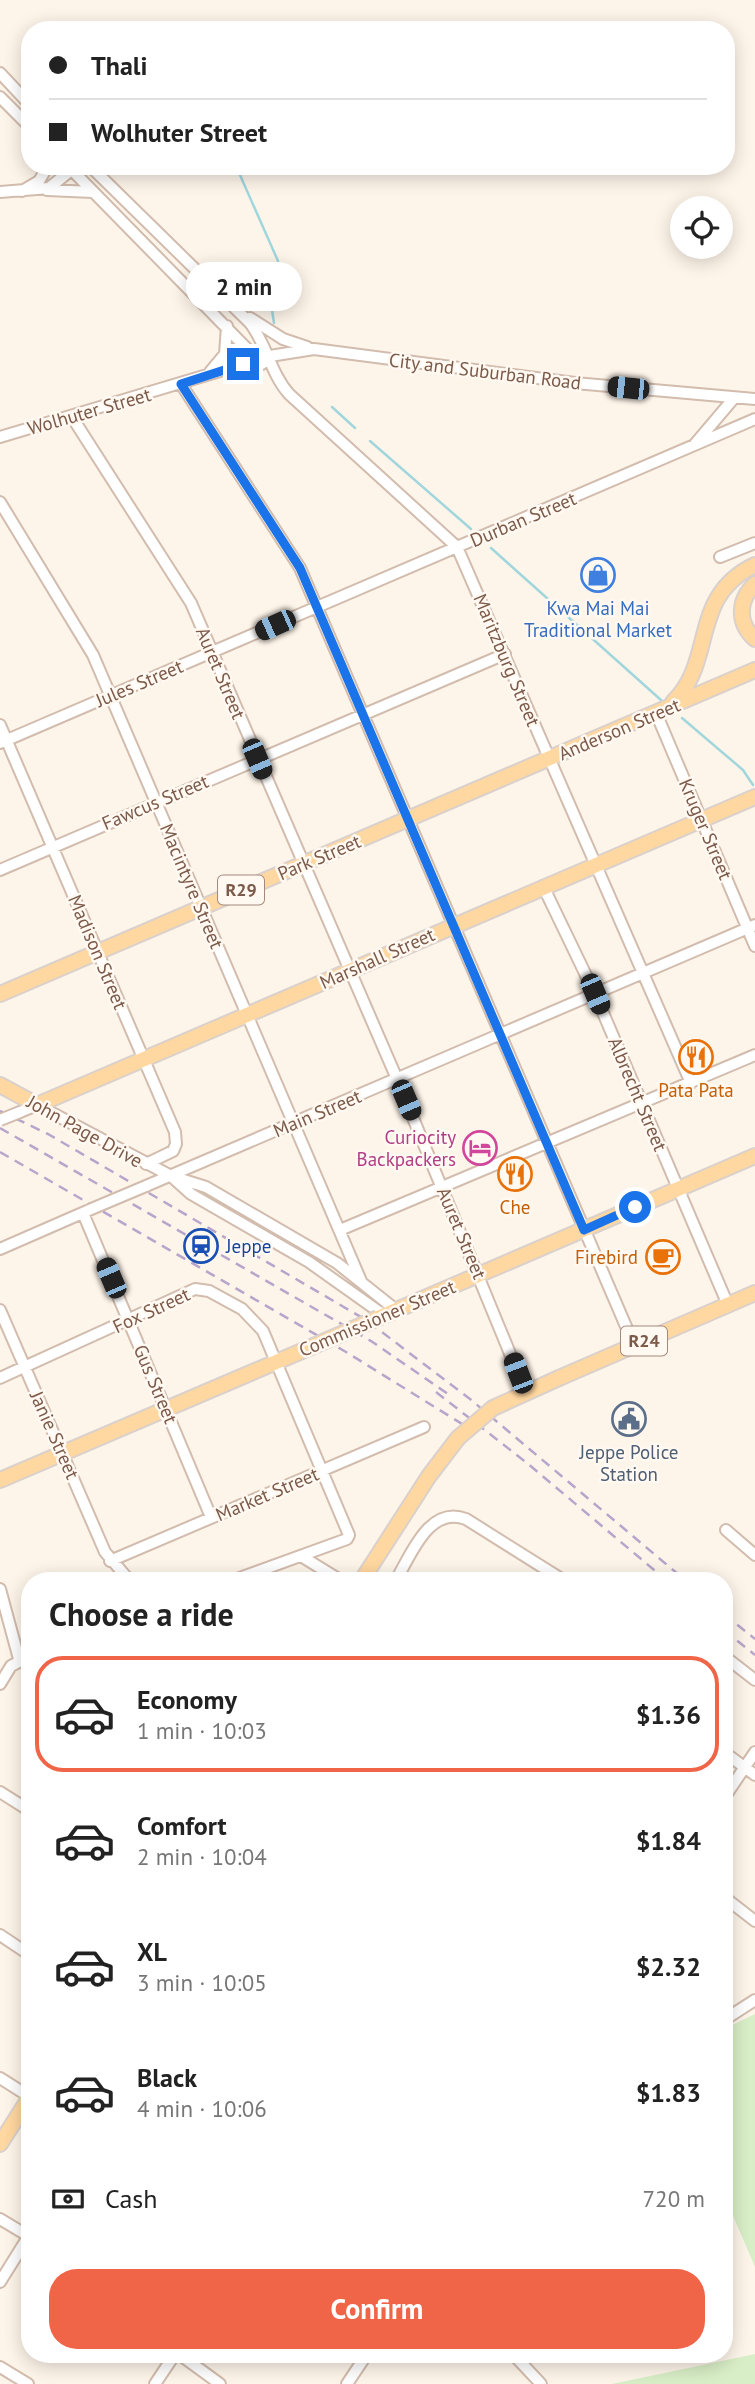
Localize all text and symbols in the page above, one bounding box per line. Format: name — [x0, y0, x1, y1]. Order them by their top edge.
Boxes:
text: Thali — [91, 49, 147, 82]
text: Wolhuter Street — [91, 116, 267, 149]
map controls — [670, 196, 733, 259]
button: locate — [670, 196, 733, 259]
callout: 2 min — [185, 262, 301, 312]
text: 2 min — [216, 272, 272, 301]
street label: City and Suburban Road — [388, 347, 582, 395]
route end — [227, 348, 259, 380]
car — [607, 375, 650, 401]
street label: Wolhuter Street — [25, 382, 154, 440]
street label: Durban Street — [466, 486, 580, 552]
shop icon: Kwa Mai Mai Traditional Market — [579, 556, 617, 594]
street label: Maritzburg Street — [468, 590, 546, 730]
place label: Kwa Mai Mai Traditional Market — [524, 596, 672, 642]
car — [252, 607, 299, 643]
street label: Auret Street — [191, 623, 251, 723]
street label: Jules Street — [91, 654, 187, 713]
street label: Anderson Street — [554, 692, 684, 765]
car — [240, 736, 275, 782]
street label: Fawcus Street — [98, 769, 212, 835]
street label: Kruger Street — [674, 775, 738, 884]
street label: Macintyre Street — [155, 820, 229, 953]
street label: Park Street — [274, 829, 365, 885]
road number: R29 — [218, 876, 264, 904]
street label: Madison Street — [63, 891, 133, 1013]
street label: Marshall Street — [316, 922, 439, 994]
car — [578, 971, 613, 1017]
street label: Albrecht Street — [603, 1033, 673, 1155]
restaurant icon: Pata Pata — [677, 1038, 715, 1076]
car — [389, 1077, 424, 1123]
place label: Pata Pata — [658, 1078, 734, 1102]
street label: Main Street — [269, 1083, 365, 1142]
street label: John Page Drive — [22, 1089, 147, 1173]
place label: Curiocity Backpackers — [357, 1125, 456, 1171]
hotel icon: Curiocity Backpackers — [461, 1129, 499, 1167]
restaurant icon: Che — [496, 1155, 534, 1193]
street label: Auret Street — [432, 1183, 492, 1283]
route start — [619, 1191, 651, 1223]
place label: Che — [500, 1195, 530, 1219]
station icon: Jeppe — [182, 1227, 220, 1265]
place label: Jeppe — [225, 1234, 271, 1258]
cafe icon: Firebird — [644, 1238, 682, 1276]
place label: Firebird — [575, 1245, 638, 1269]
car — [94, 1255, 129, 1301]
street label: Commissioner Street — [295, 1274, 459, 1362]
street label: Fox Street — [109, 1281, 194, 1338]
road number: R24 — [621, 1326, 667, 1356]
street label: Gus Street — [129, 1341, 184, 1428]
car — [501, 1350, 536, 1396]
street label: Janie Street — [25, 1386, 85, 1483]
public building icon: Jeppe Police Station — [610, 1400, 648, 1438]
place label: Jeppe Police Station — [578, 1440, 679, 1486]
street label: Market Street — [212, 1461, 323, 1526]
text: Choose a ride — [49, 1593, 234, 1635]
icon: car — [53, 1683, 116, 1746]
text: Economy — [137, 1683, 237, 1716]
text: $1.36 — [636, 1698, 701, 1731]
text: 1 min · 10:03 — [137, 1716, 267, 1745]
icon: car — [53, 1809, 116, 1872]
text: Comfort — [137, 1809, 227, 1842]
text: $1.84 — [636, 1824, 701, 1857]
text: 2 min · 10:04 — [137, 1842, 267, 1871]
icon: car — [53, 1935, 116, 1998]
text: XL — [137, 1935, 167, 1968]
text: $2.32 — [636, 1950, 701, 1983]
text: 3 min · 10:05 — [137, 1968, 267, 1997]
icon: car — [53, 2061, 116, 2124]
text: Black — [137, 2061, 197, 2094]
text: $1.83 — [636, 2076, 701, 2109]
text: 4 min · 10:06 — [137, 2094, 267, 2123]
icon: cash — [49, 2180, 87, 2218]
text: Cash — [105, 2182, 157, 2215]
text: 720 m — [643, 2184, 705, 2213]
button: Confirm — [49, 2269, 705, 2349]

